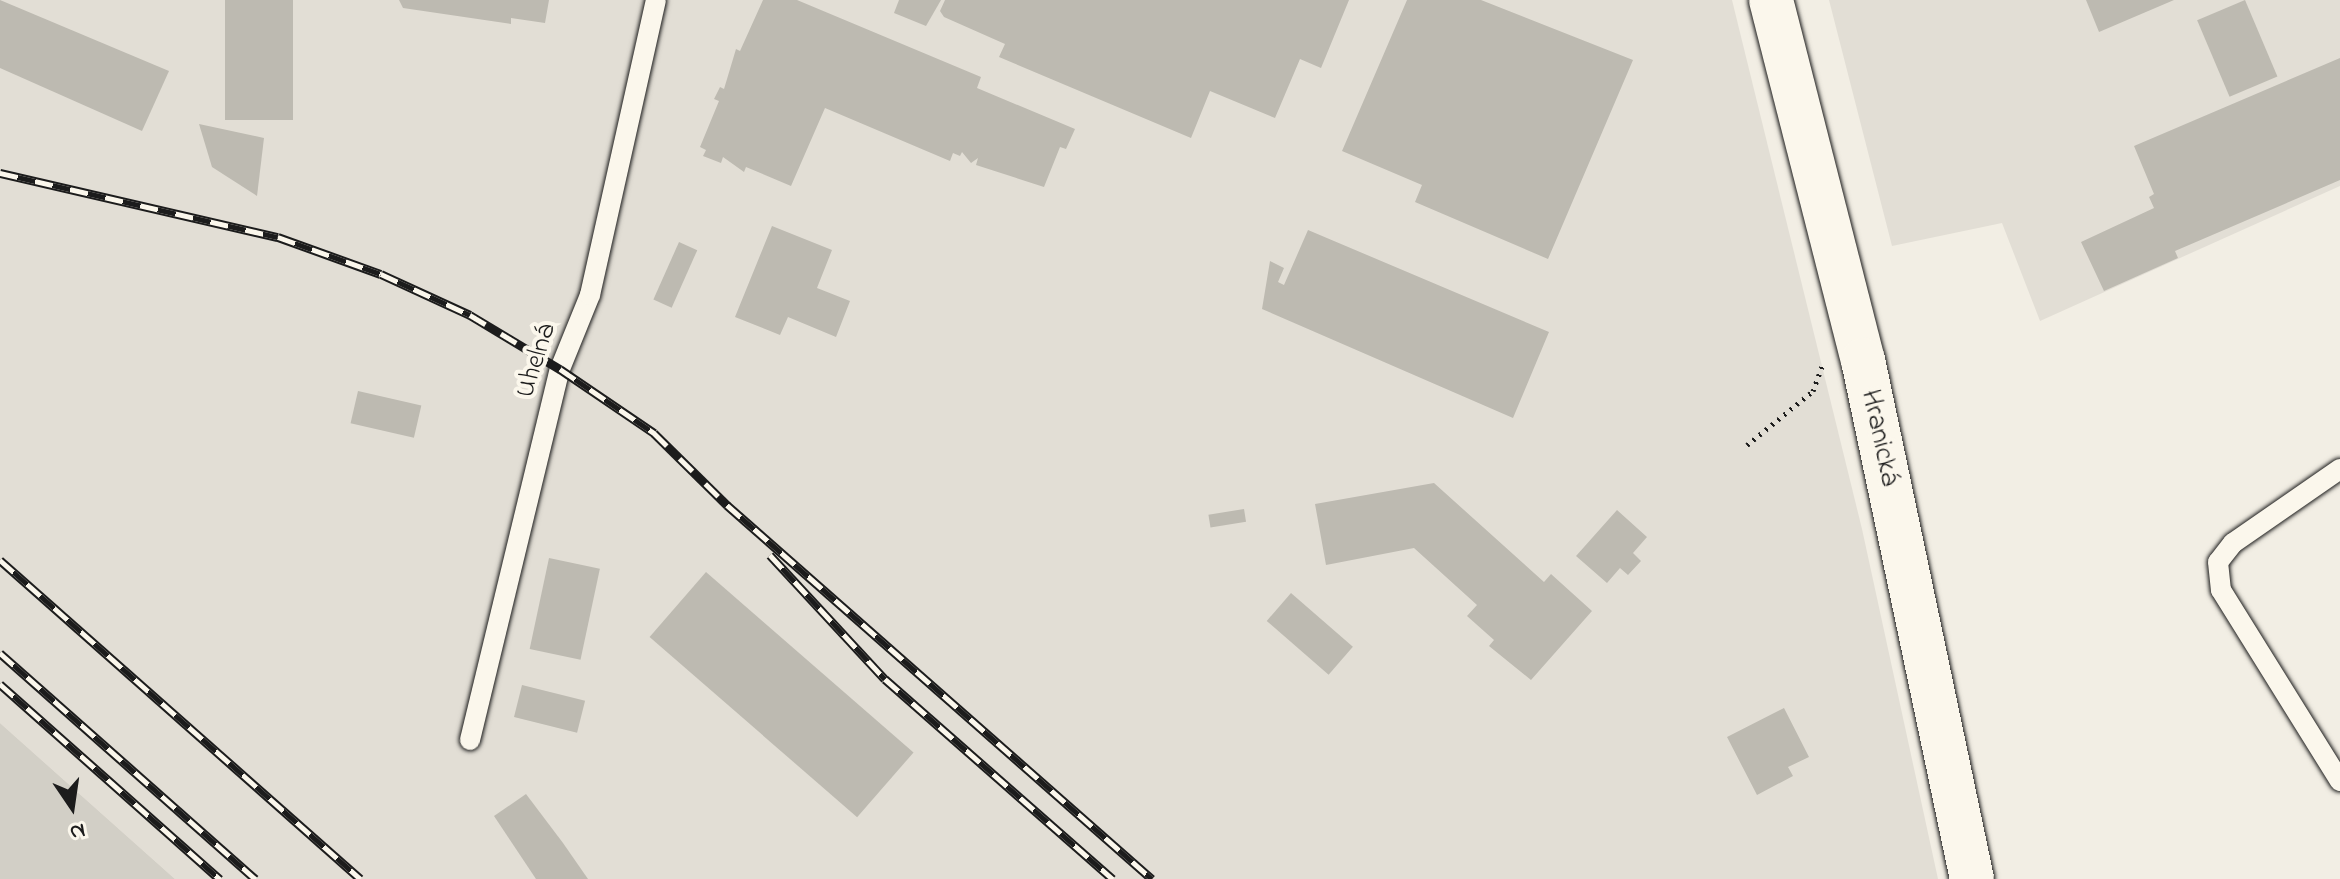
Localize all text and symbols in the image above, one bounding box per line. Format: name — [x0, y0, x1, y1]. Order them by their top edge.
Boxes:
street label: Uhelná — [509, 320, 565, 402]
street label: Hranická — [1852, 387, 1906, 489]
north arrow — [32, 767, 112, 847]
text: N — [67, 813, 88, 848]

